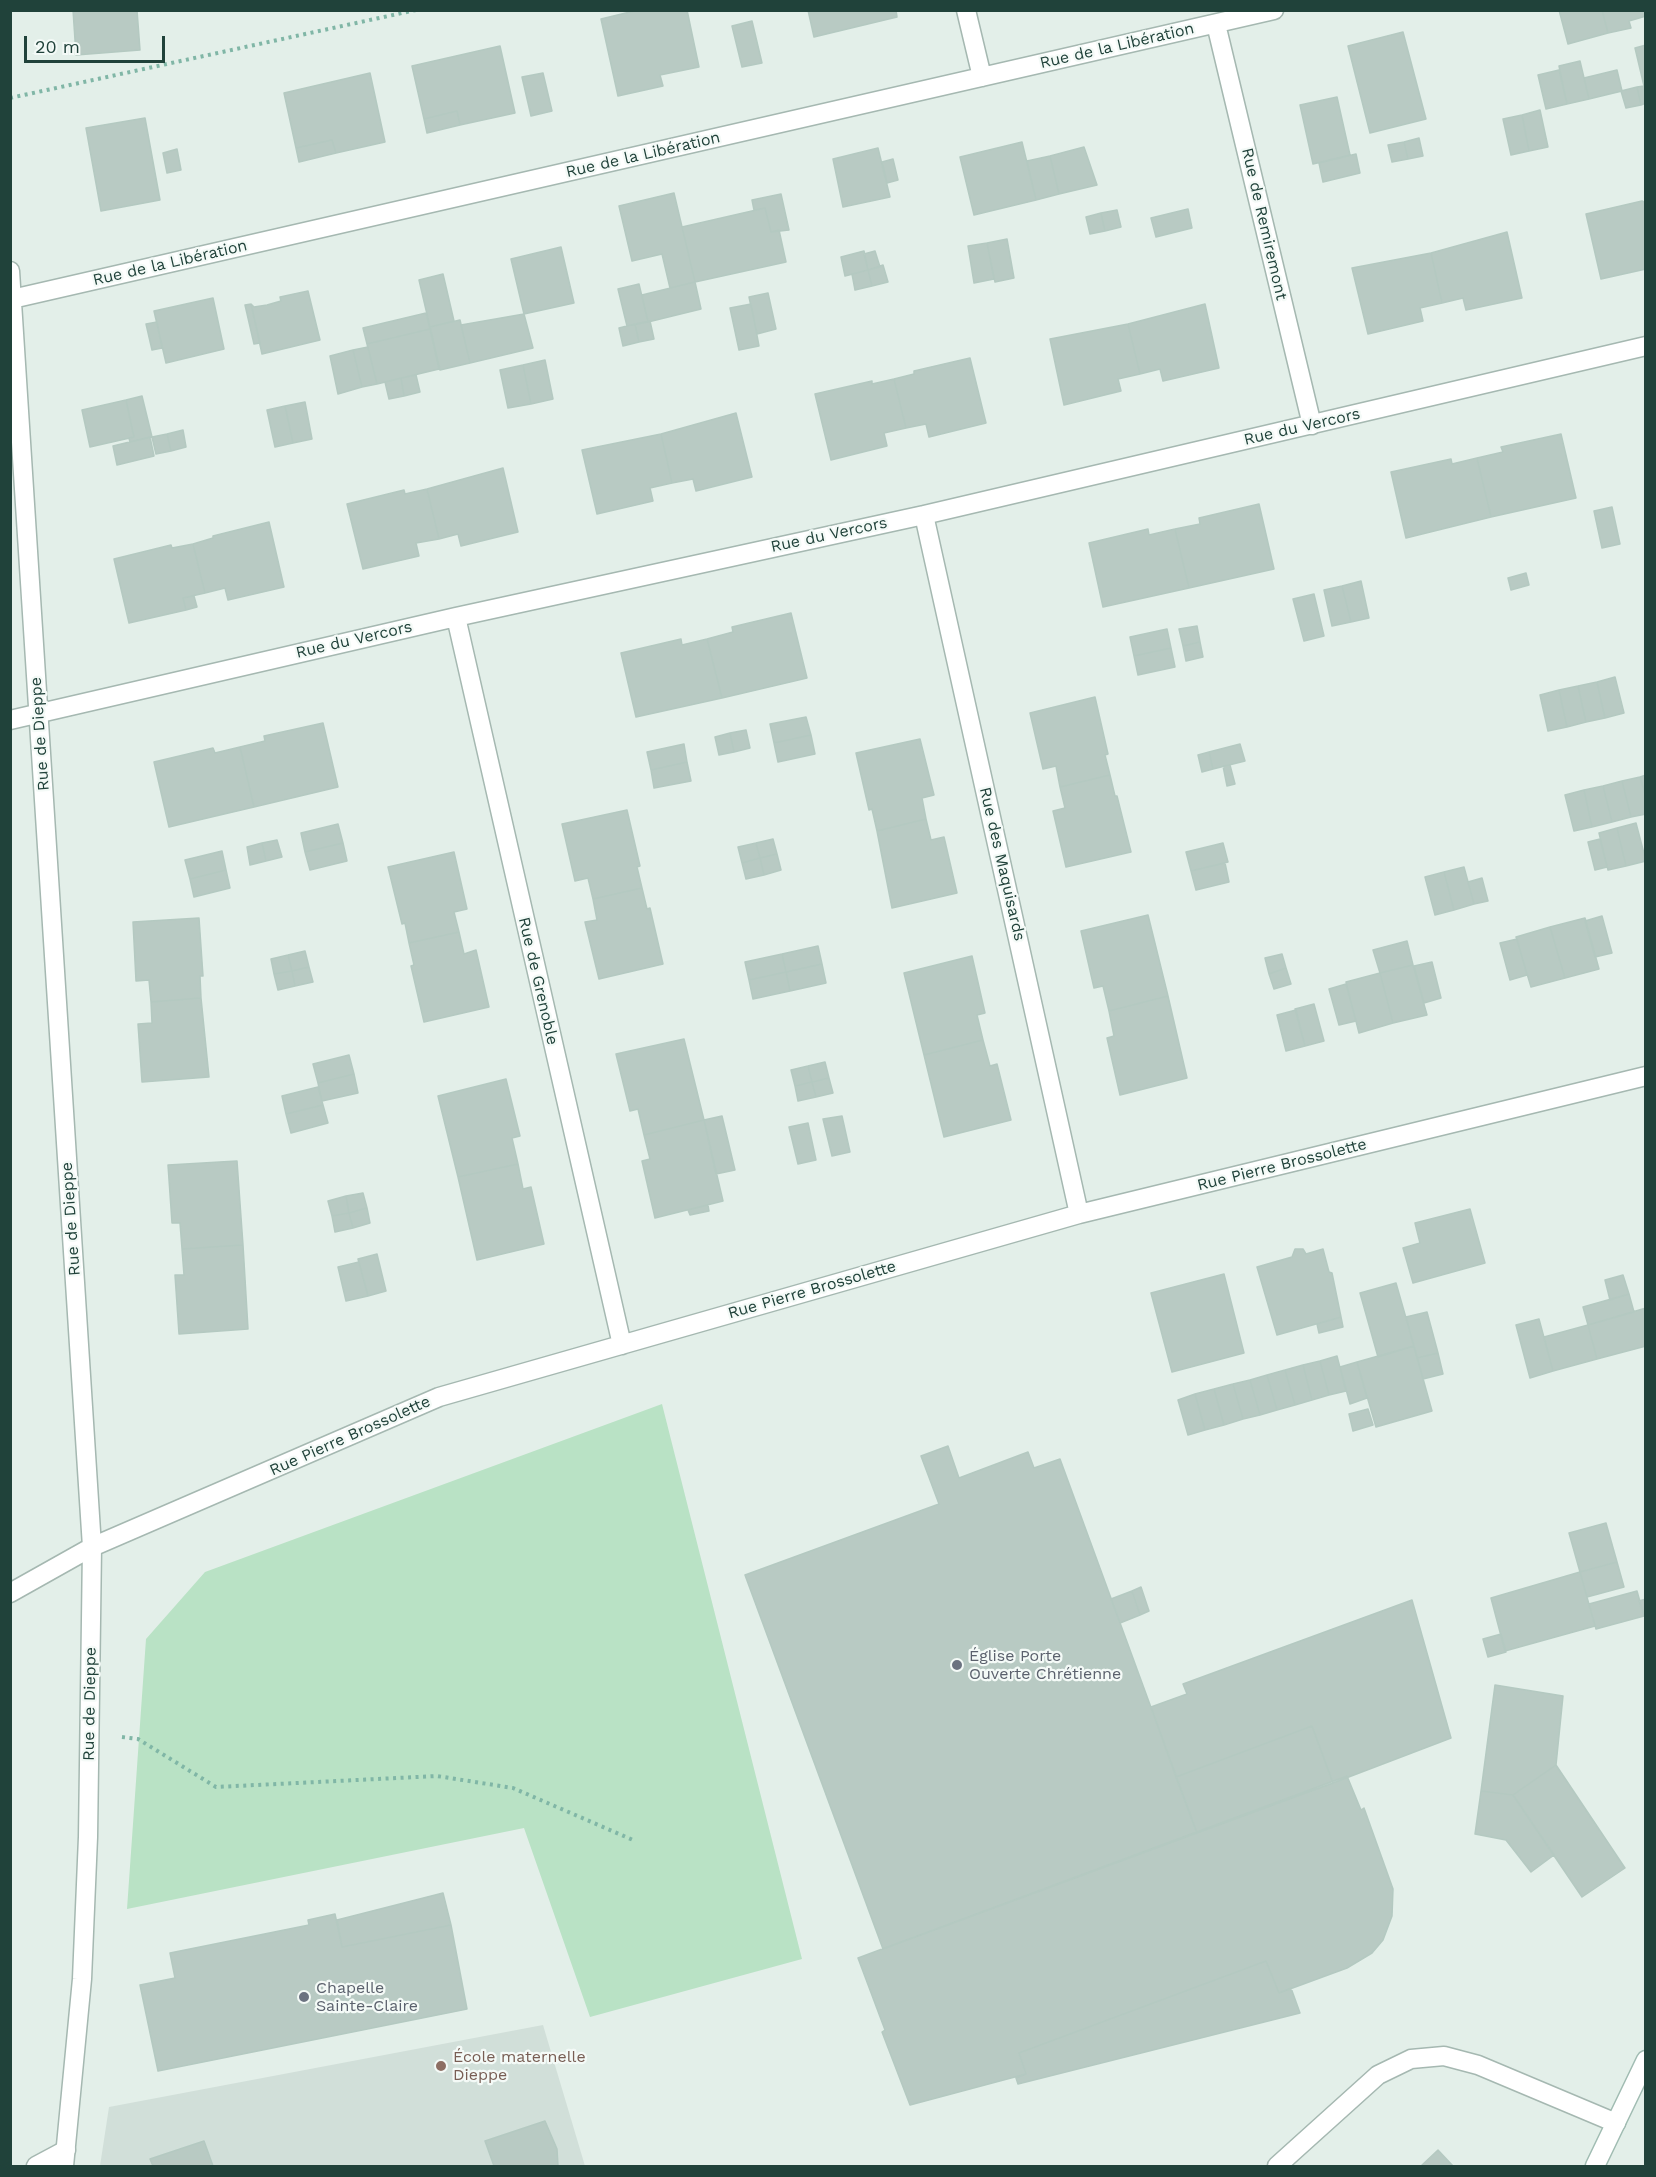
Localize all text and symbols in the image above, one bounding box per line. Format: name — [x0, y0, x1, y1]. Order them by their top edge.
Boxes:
street label: Rue de la Libération — [1038, 19, 1196, 73]
scale bar — [27, 24, 168, 62]
text: 20 m — [35, 36, 80, 57]
street label: Rue de la Libération — [564, 128, 722, 182]
street label: Rue de Remiremont — [1237, 146, 1291, 302]
street label: Rue de la Libération — [91, 236, 249, 290]
street label: Rue du Vercors — [1242, 404, 1362, 450]
street label: Rue du Vercors — [769, 513, 889, 557]
street label: Rue du Vercors — [294, 617, 414, 663]
street label: Rue de Dieppe — [26, 676, 54, 792]
street label: Rue des Maquisards — [975, 785, 1029, 943]
street label: Rue de Grenoble — [514, 915, 562, 1047]
street label: Rue Pierre Brossolette — [1195, 1135, 1369, 1195]
street label: Rue de Dieppe — [57, 1161, 85, 1277]
street label: Rue Pierre Brossolette — [726, 1257, 898, 1323]
street label: Rue Pierre Brossolette — [267, 1392, 433, 1480]
place label: Église Porte Ouverte Chrétienne — [969, 1646, 1121, 1684]
street label: Rue de Dieppe — [79, 1647, 101, 1761]
marker: Église Porte Ouverte Chrétienne — [950, 1658, 964, 1672]
place label: Chapelle Sainte-Claire — [316, 1978, 418, 2016]
marker: Chapelle Sainte-Claire — [297, 1990, 311, 2004]
place label: École maternelle Dieppe — [453, 2047, 586, 2085]
marker: École maternelle Dieppe — [434, 2059, 448, 2073]

